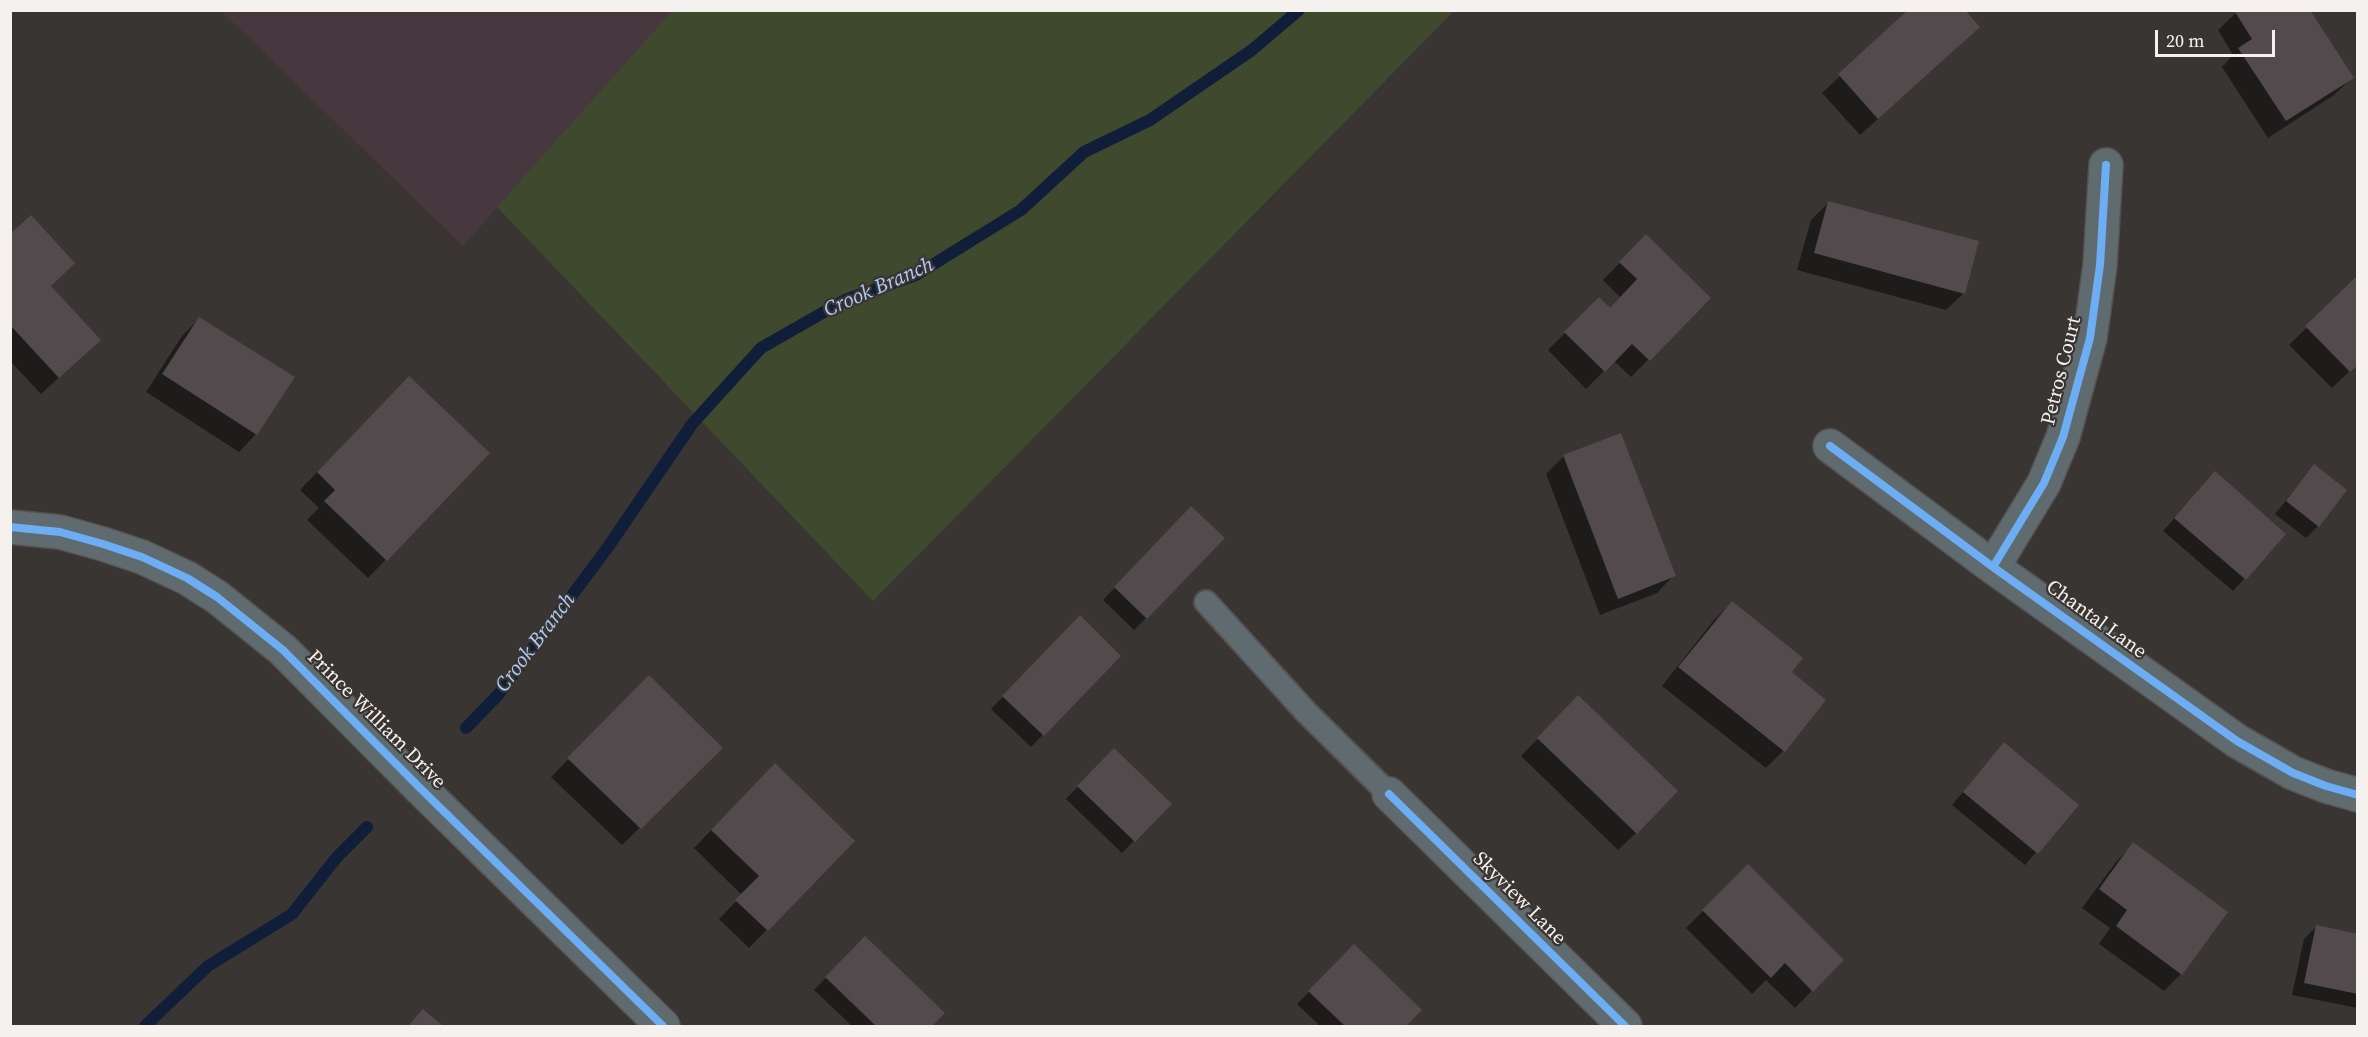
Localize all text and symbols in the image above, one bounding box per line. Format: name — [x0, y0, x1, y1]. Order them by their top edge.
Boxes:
scale bar — [2158, 18, 2278, 56]
text: 20 m — [2166, 28, 2204, 53]
water label: Crook Branch — [820, 253, 938, 323]
street label: Petros Court — [2037, 314, 2087, 428]
street label: Chantal Lane — [2041, 576, 2151, 664]
water label: Crook Branch — [491, 588, 581, 698]
street label: Prince William Drive — [302, 646, 450, 794]
street label: Skyview Lane — [1467, 847, 1571, 951]

